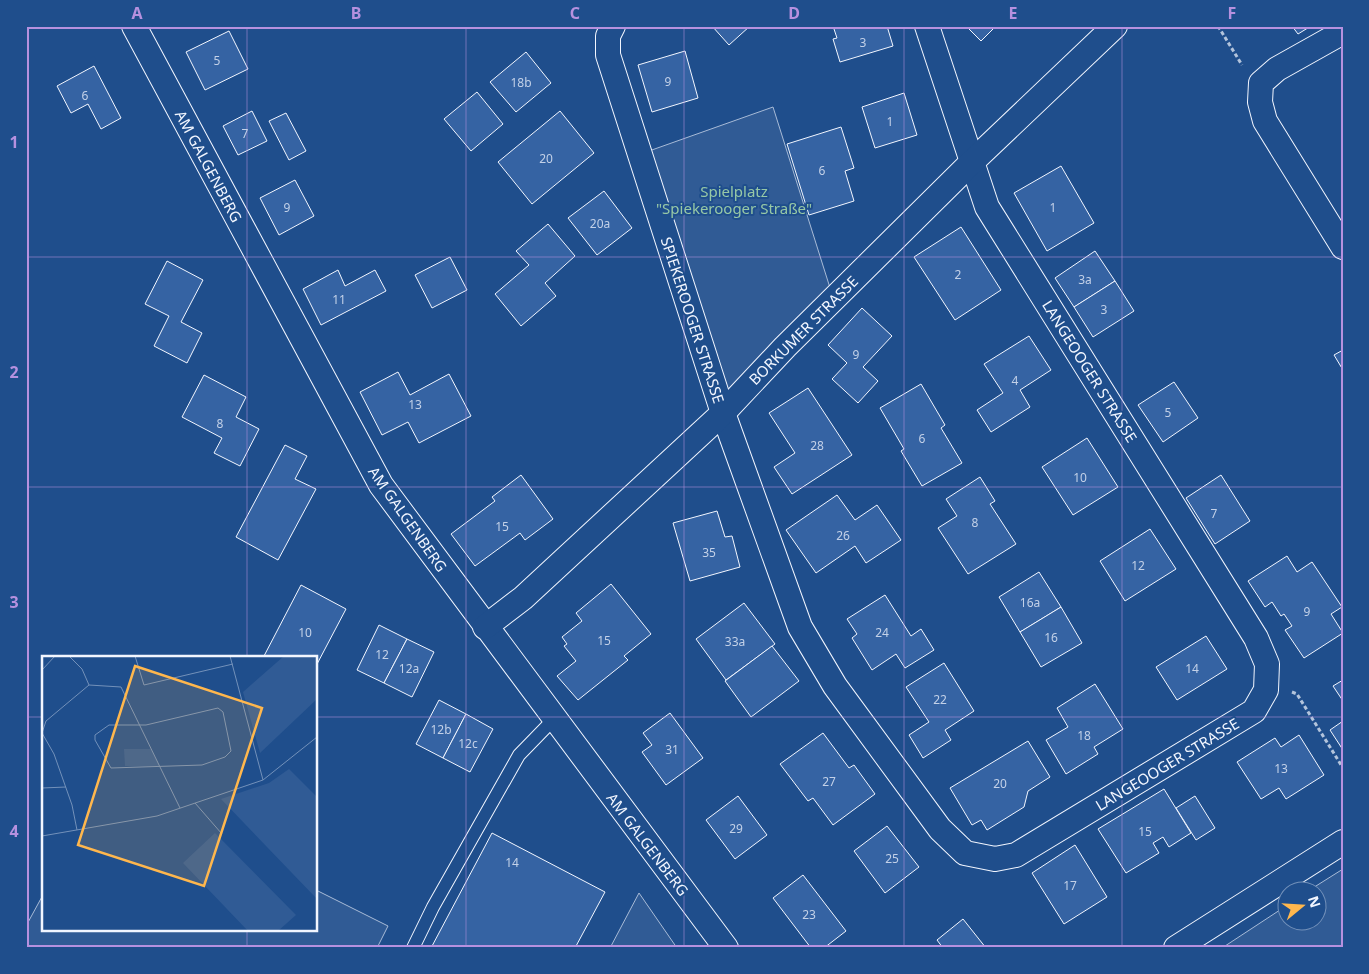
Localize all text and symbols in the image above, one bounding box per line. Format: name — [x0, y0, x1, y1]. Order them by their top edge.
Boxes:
text: A — [131, 2, 143, 24]
text: B — [351, 2, 361, 24]
text: C — [570, 2, 580, 24]
text: D — [788, 2, 800, 24]
text: E — [1009, 2, 1018, 24]
text: F — [1228, 2, 1236, 24]
house number: 3 — [860, 34, 867, 51]
house number: 5 — [214, 52, 221, 69]
house number: 9 — [665, 73, 672, 90]
house number: 18b — [510, 74, 532, 91]
house number: 6 — [82, 87, 89, 104]
street label: AM GALGENBERG — [171, 106, 247, 226]
house number: 1 — [887, 113, 893, 130]
house number: 7 — [242, 125, 249, 142]
text: 1 — [9, 131, 19, 153]
house number: 20 — [539, 150, 553, 167]
house number: 6 — [819, 162, 826, 179]
park label: Spielplatz "Spiekerooger Straße" — [656, 181, 812, 218]
house number: 9 — [284, 199, 291, 216]
house number: 1 — [1050, 199, 1056, 216]
house number: 20a — [590, 215, 610, 232]
street label: SPIEKEROOGER STRASSE — [657, 234, 729, 406]
house number: 2 — [955, 266, 962, 283]
street label: BORKUMER STRASSE — [744, 271, 862, 389]
house number: 3a — [1078, 271, 1092, 288]
house number: 11 — [332, 291, 346, 308]
street label: LANGEOOGER STRASSE — [1038, 296, 1142, 446]
house number: 3 — [1101, 301, 1108, 318]
house number: 9 — [853, 346, 860, 363]
text: 2 — [9, 361, 19, 383]
house number: 4 — [1012, 372, 1019, 389]
house number: 13 — [408, 396, 422, 413]
house number: 5 — [1165, 404, 1172, 421]
house number: 8 — [217, 415, 224, 432]
house number: 6 — [919, 430, 926, 447]
house number: 28 — [810, 437, 824, 454]
street label: AM GALGENBERG — [364, 462, 452, 576]
house number: 10 — [1073, 469, 1087, 486]
house number: 7 — [1211, 505, 1218, 522]
house number: 8 — [972, 514, 979, 531]
house number: 15 — [495, 518, 509, 535]
house number: 26 — [836, 527, 850, 544]
house number: 35 — [702, 544, 716, 561]
house number: 12 — [1131, 557, 1145, 574]
text: 3 — [9, 591, 19, 613]
house number: 16a — [1020, 594, 1040, 611]
house number: 9 — [1304, 603, 1311, 620]
house number: 10 — [298, 624, 312, 641]
house number: 24 — [875, 624, 889, 641]
house number: 16 — [1044, 629, 1058, 646]
house number: 15 — [597, 632, 611, 649]
house number: 33a — [725, 633, 745, 650]
house number: 12 — [375, 646, 389, 663]
inset map — [42, 656, 318, 932]
house number: 12a — [399, 660, 419, 677]
house number: 14 — [1185, 660, 1199, 677]
house number: 22 — [933, 691, 947, 708]
street label: LANGEOOGER STRASSE — [1091, 713, 1243, 815]
house number: 12b — [430, 721, 452, 738]
house number: 18 — [1077, 727, 1091, 744]
house number: 12c — [458, 735, 478, 752]
house number: 31 — [665, 741, 679, 758]
house number: 13 — [1274, 760, 1288, 777]
house number: 27 — [822, 773, 836, 790]
house number: 20 — [993, 775, 1007, 792]
street label: AM GALGENBERG — [603, 788, 693, 900]
text: 4 — [9, 820, 19, 842]
house number: 29 — [729, 820, 743, 837]
house number: 15 — [1138, 823, 1152, 840]
house number: 25 — [885, 850, 899, 867]
house number: 14 — [505, 854, 519, 871]
house number: 17 — [1063, 877, 1077, 894]
north arrow — [1276, 882, 1326, 932]
text: N — [1304, 893, 1326, 910]
house number: 23 — [802, 906, 816, 923]

